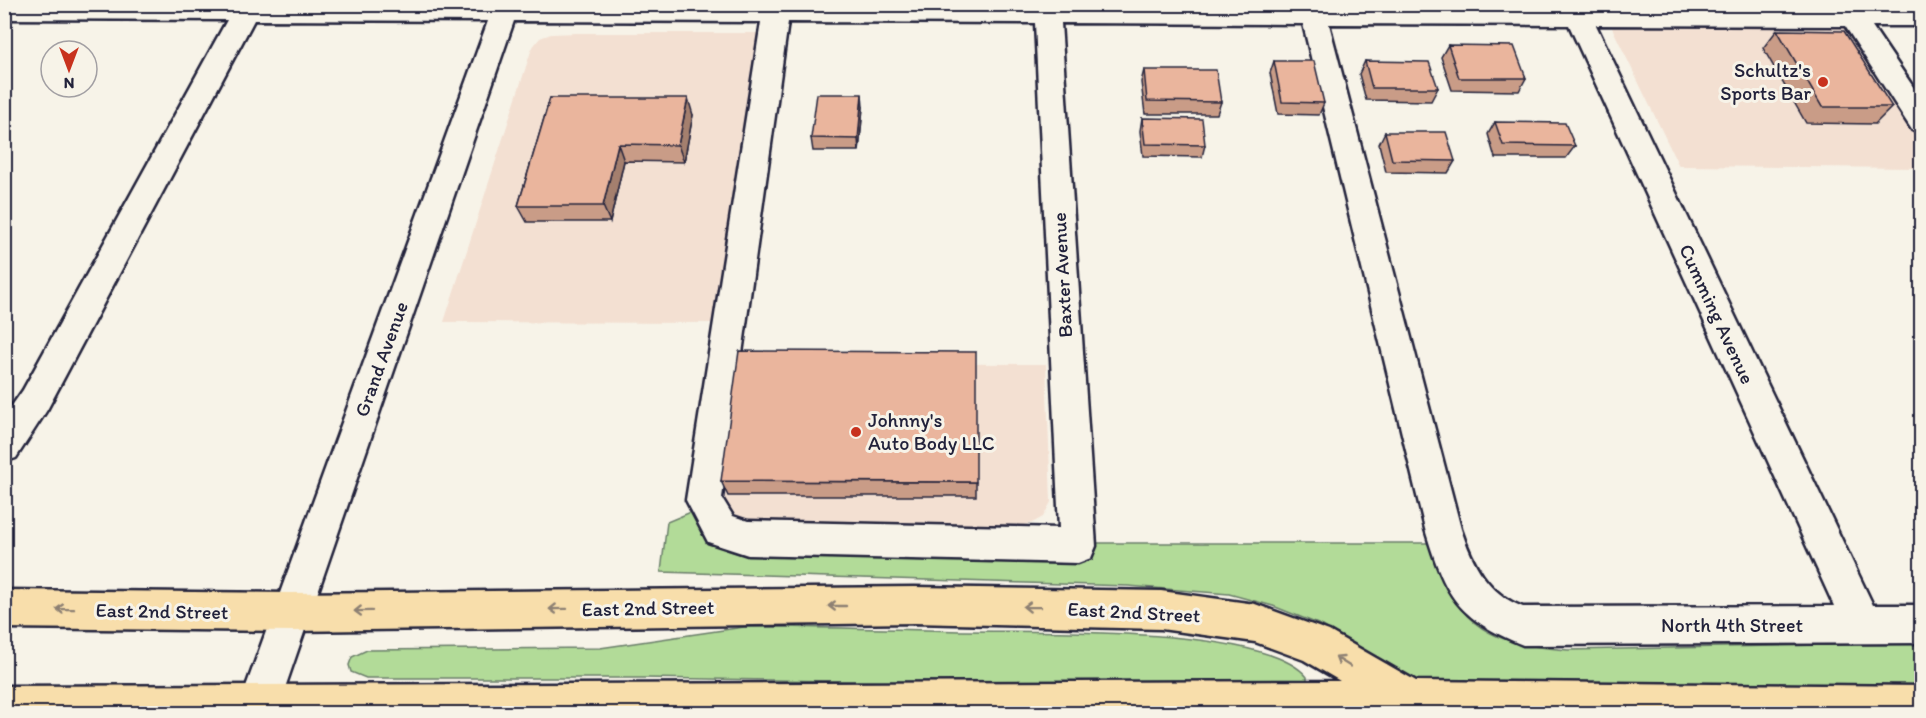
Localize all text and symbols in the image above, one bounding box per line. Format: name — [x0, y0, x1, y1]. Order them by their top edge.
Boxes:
north arrow — [39, 39, 99, 99]
place label: Schultz's Sports Bar — [1720, 58, 1811, 105]
text: N — [64, 74, 74, 93]
marker: Schultz's Sports Bar — [1816, 75, 1830, 89]
street label: Baxter Avenue — [1047, 212, 1077, 338]
street label: Cumming Avenue — [1674, 240, 1760, 388]
street label: Grand Avenue — [349, 298, 413, 420]
place label: Johnny's Auto Body LLC — [868, 408, 995, 455]
marker: Johnny's Auto Body LLC — [849, 425, 863, 439]
street label: East 2nd Street — [581, 595, 715, 621]
street label: East 2nd Street — [1067, 597, 1201, 627]
street label: East 2nd Street — [95, 598, 229, 624]
one-way arrow — [827, 600, 847, 612]
one-way arrow — [1022, 602, 1042, 613]
one-way arrow — [549, 603, 569, 615]
one-way arrow — [55, 604, 75, 615]
one-way arrow — [354, 605, 374, 617]
street label: North 4th Street — [1661, 613, 1803, 637]
one-way arrow — [1335, 656, 1352, 668]

